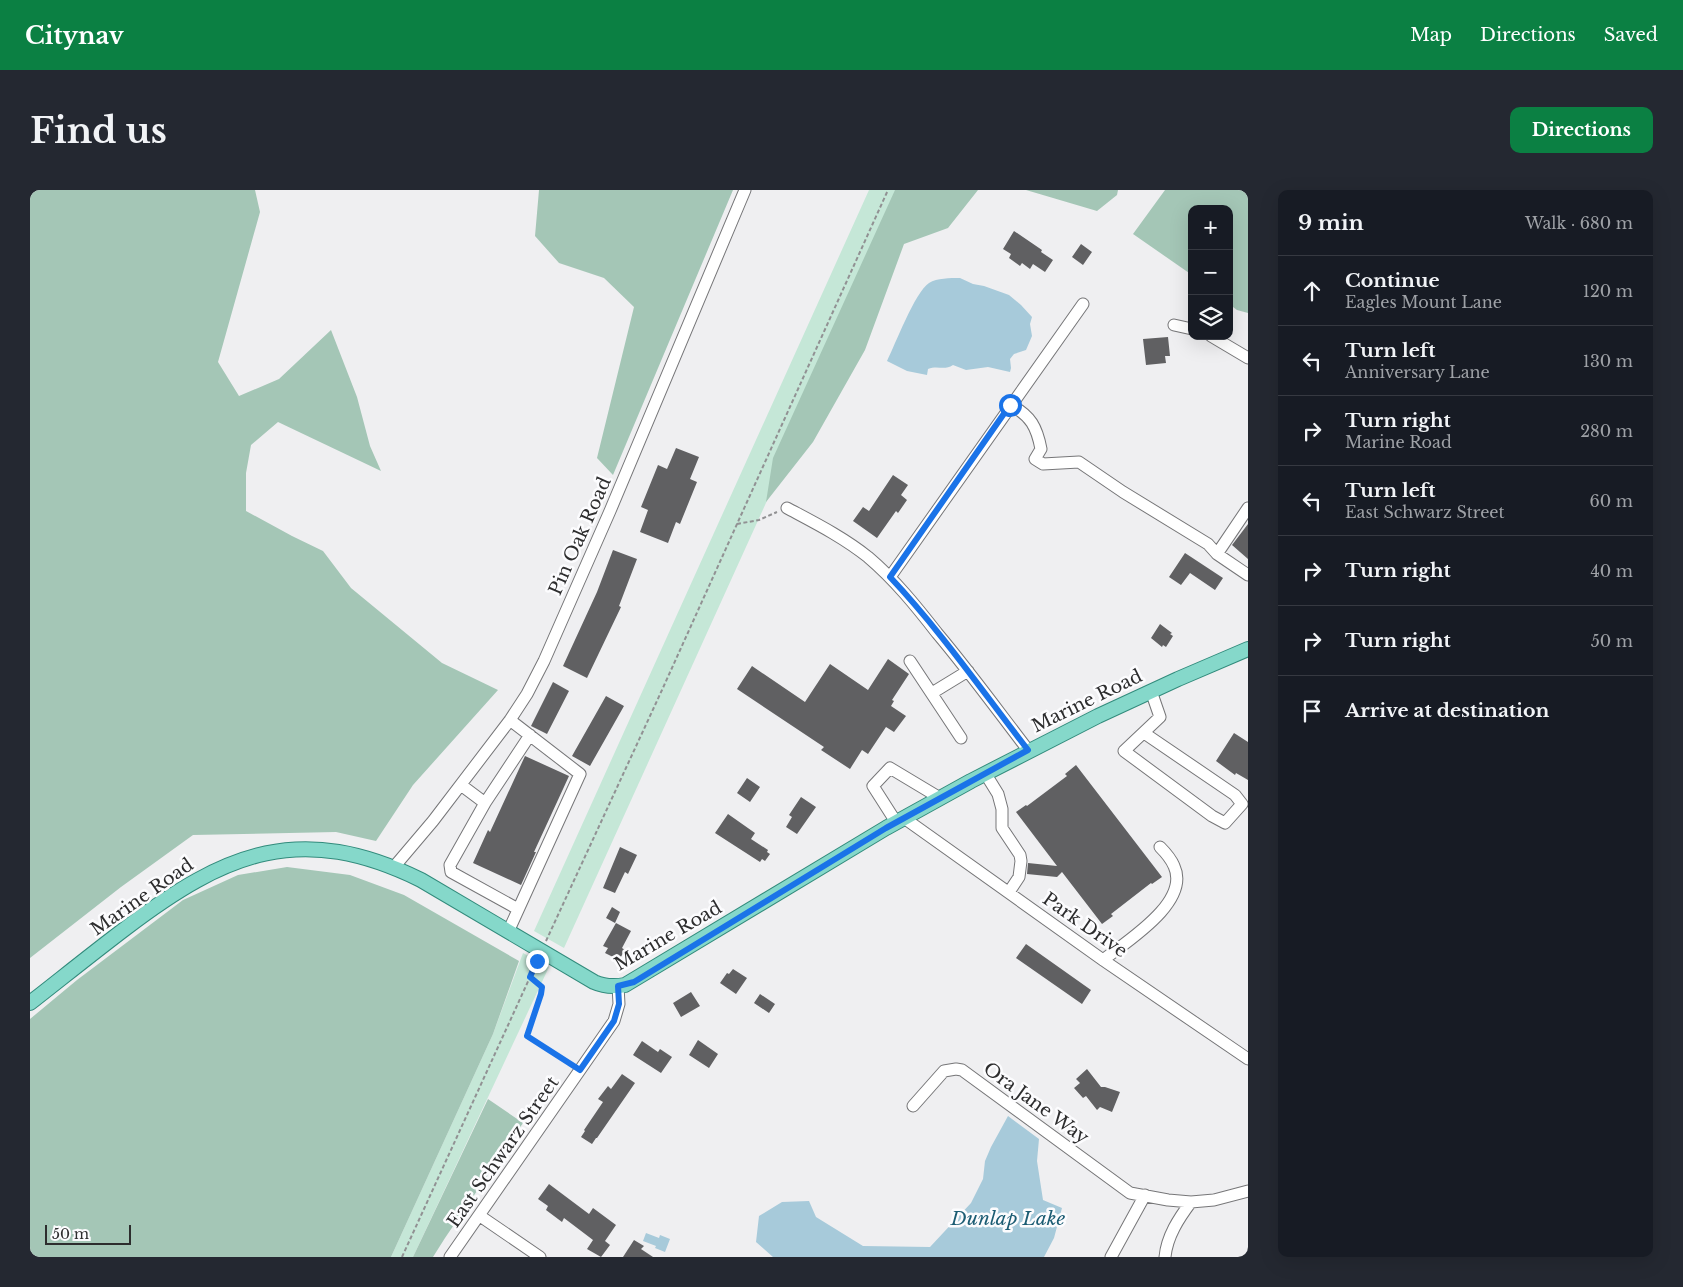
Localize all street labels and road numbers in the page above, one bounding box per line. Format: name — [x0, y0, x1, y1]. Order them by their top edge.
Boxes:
street label: Pin Oak Road — [544, 474, 616, 598]
street label: Marine Road — [1028, 665, 1146, 737]
street label: Marine Road — [86, 854, 198, 940]
street label: Park Drive — [1038, 888, 1132, 962]
street label: Marine Road — [610, 896, 726, 976]
street label: Ora Jane Way — [979, 1057, 1093, 1149]
street label: East Schwarz Street — [443, 1072, 564, 1232]

